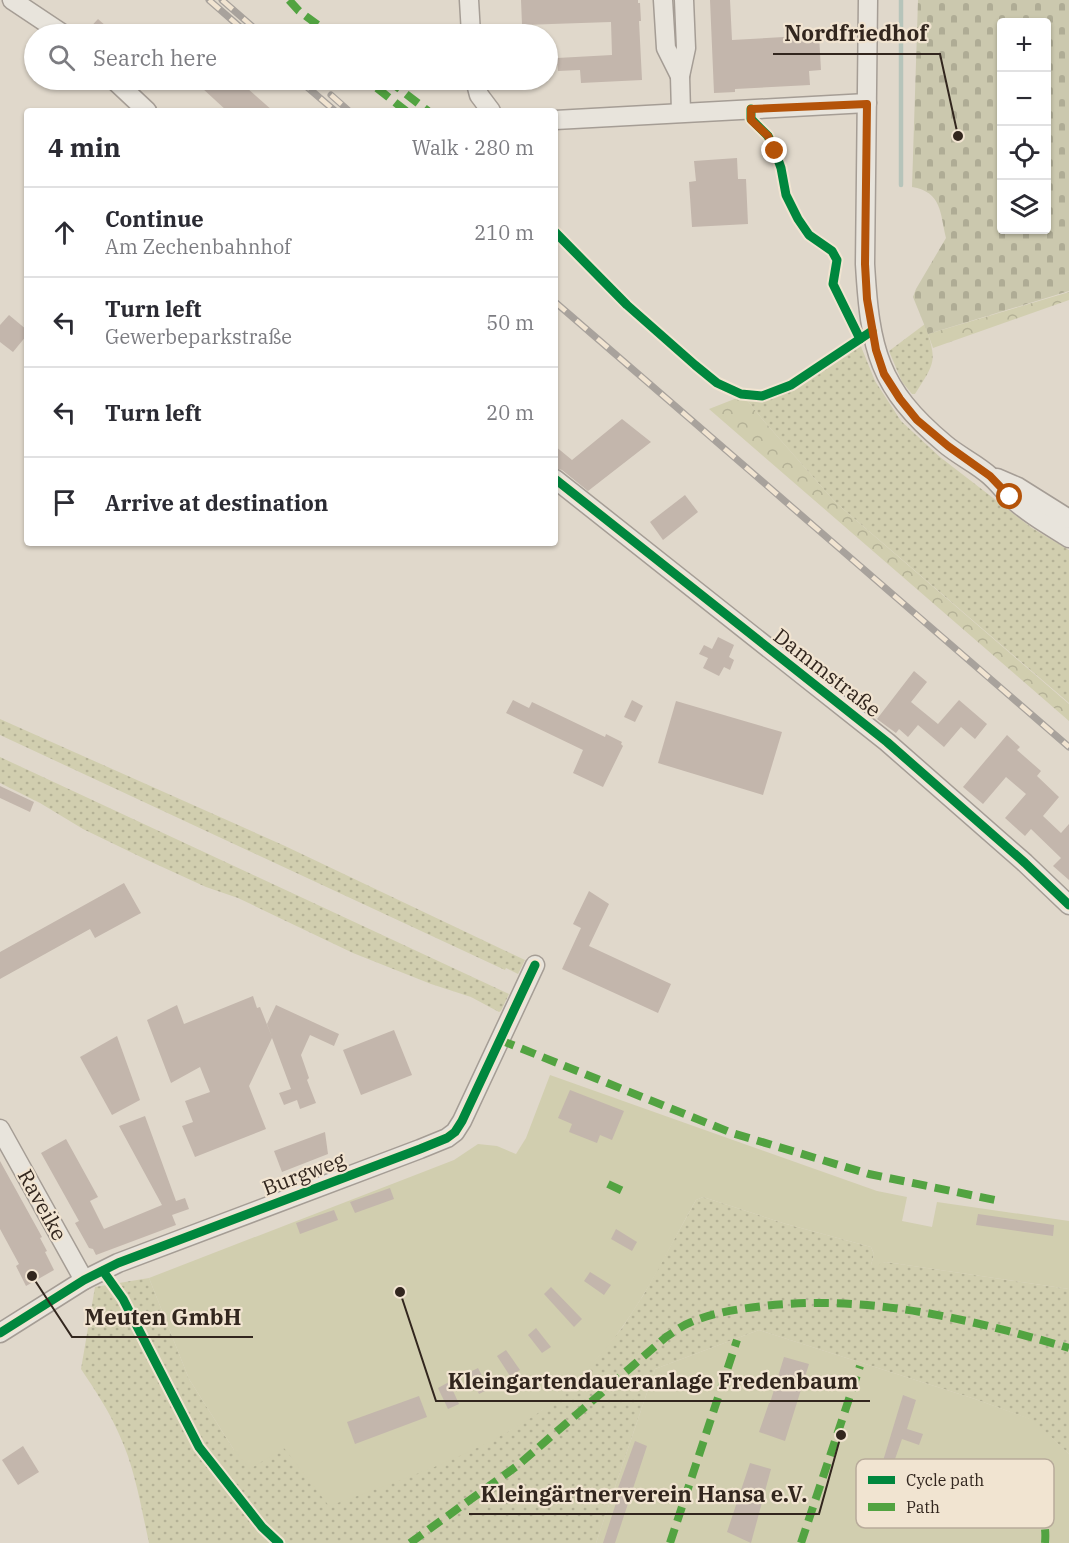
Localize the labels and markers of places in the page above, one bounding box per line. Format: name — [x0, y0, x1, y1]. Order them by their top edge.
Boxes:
callout: Nordfriedhof — [773, 14, 940, 54]
callout: Meuten GmbH — [72, 1297, 253, 1337]
callout: Kleingartendaueranlage Fredenbaum — [436, 1361, 870, 1401]
callout: Kleingärtnerverein Hansa e.V. — [469, 1474, 819, 1514]

